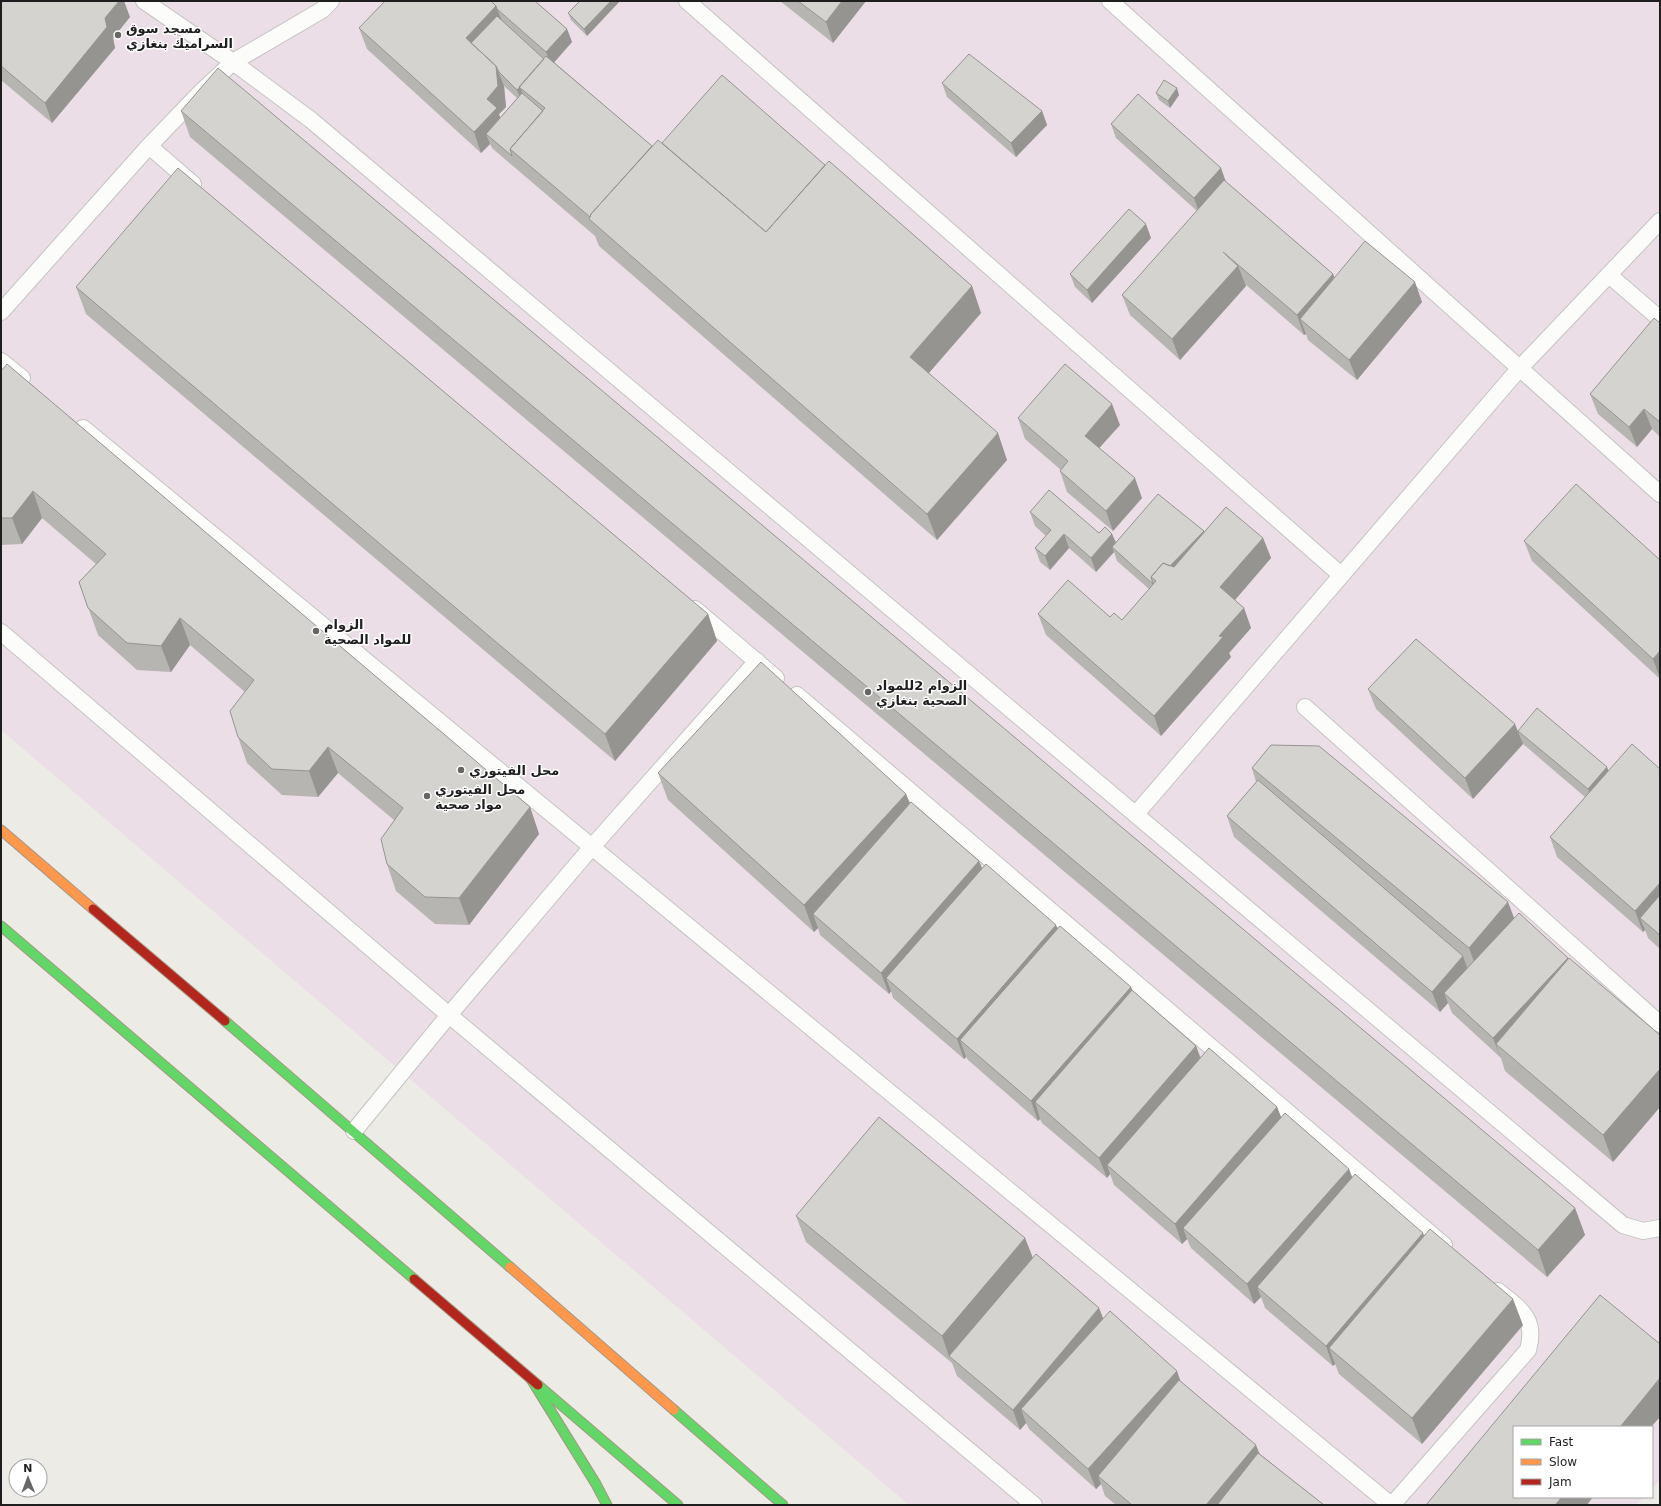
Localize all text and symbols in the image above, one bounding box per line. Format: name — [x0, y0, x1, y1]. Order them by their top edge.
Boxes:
place label: مسجد سوق السراميك بنغازي — [126, 21, 233, 51]
marker: مسجد سوق السراميك بنغازي — [113, 30, 123, 40]
place label: الزوام للمواد الصحية — [324, 617, 411, 647]
marker: الزوام للمواد الصحية — [311, 626, 321, 636]
place label: الزوام 2للمواد الصحية بنغازي — [876, 678, 967, 708]
marker: الزوام 2للمواد الصحية بنغازي — [863, 687, 873, 697]
place label: محل الفيتوري — [469, 763, 559, 778]
marker: محل الفيتوري — [456, 765, 466, 775]
place label: محل الفيتوري مواد صحية — [435, 782, 525, 812]
marker: محل الفيتوري مواد صحية — [422, 791, 432, 801]
legend — [1513, 1426, 1653, 1498]
text: Fast — [1549, 1435, 1573, 1449]
text: Slow — [1549, 1455, 1577, 1469]
north arrow — [8, 1458, 48, 1498]
text: N — [23, 1462, 33, 1475]
text: Jam — [1548, 1475, 1572, 1489]

